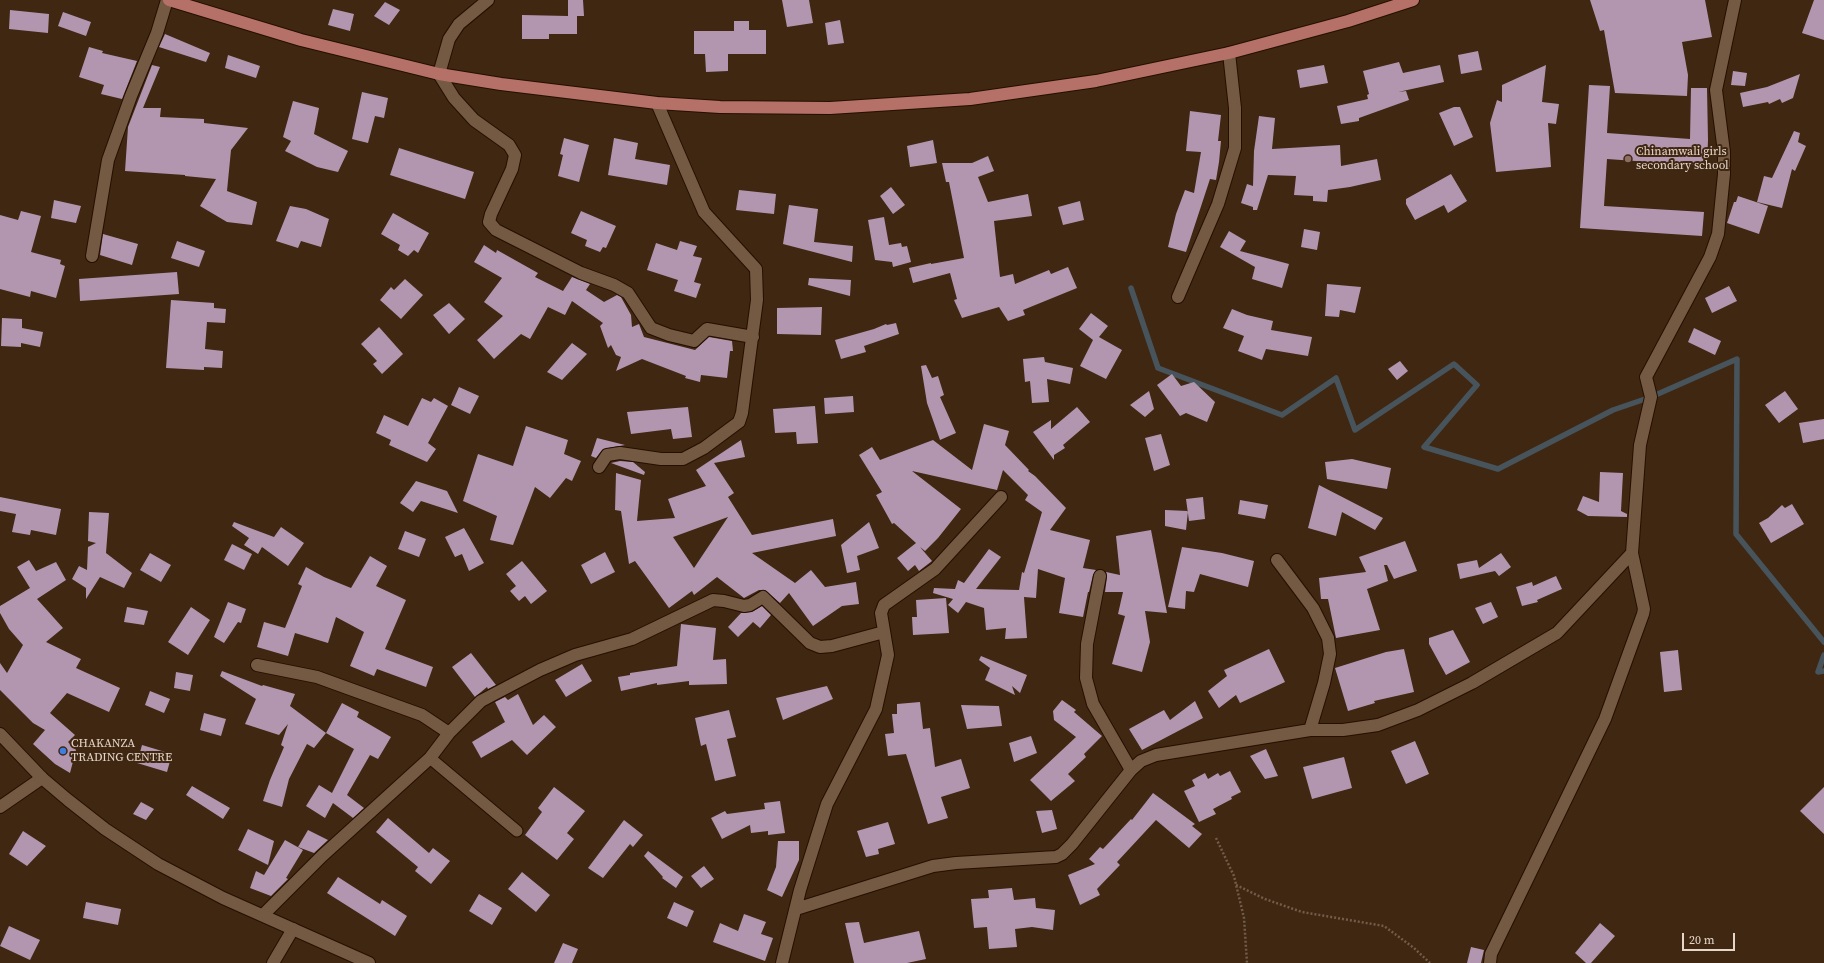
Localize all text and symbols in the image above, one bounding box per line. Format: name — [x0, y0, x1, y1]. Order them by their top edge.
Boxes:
place label: Chinamwali girls secondary school — [1636, 145, 1729, 173]
marker: Chinamwali girls secondary school — [1623, 154, 1633, 164]
place label: CHAKANZA TRADING CENTRE — [71, 737, 172, 765]
marker: CHAKANZA TRADING CENTRE — [58, 746, 68, 756]
scale bar — [1684, 925, 1737, 951]
text: 20 m — [1689, 932, 1715, 948]

